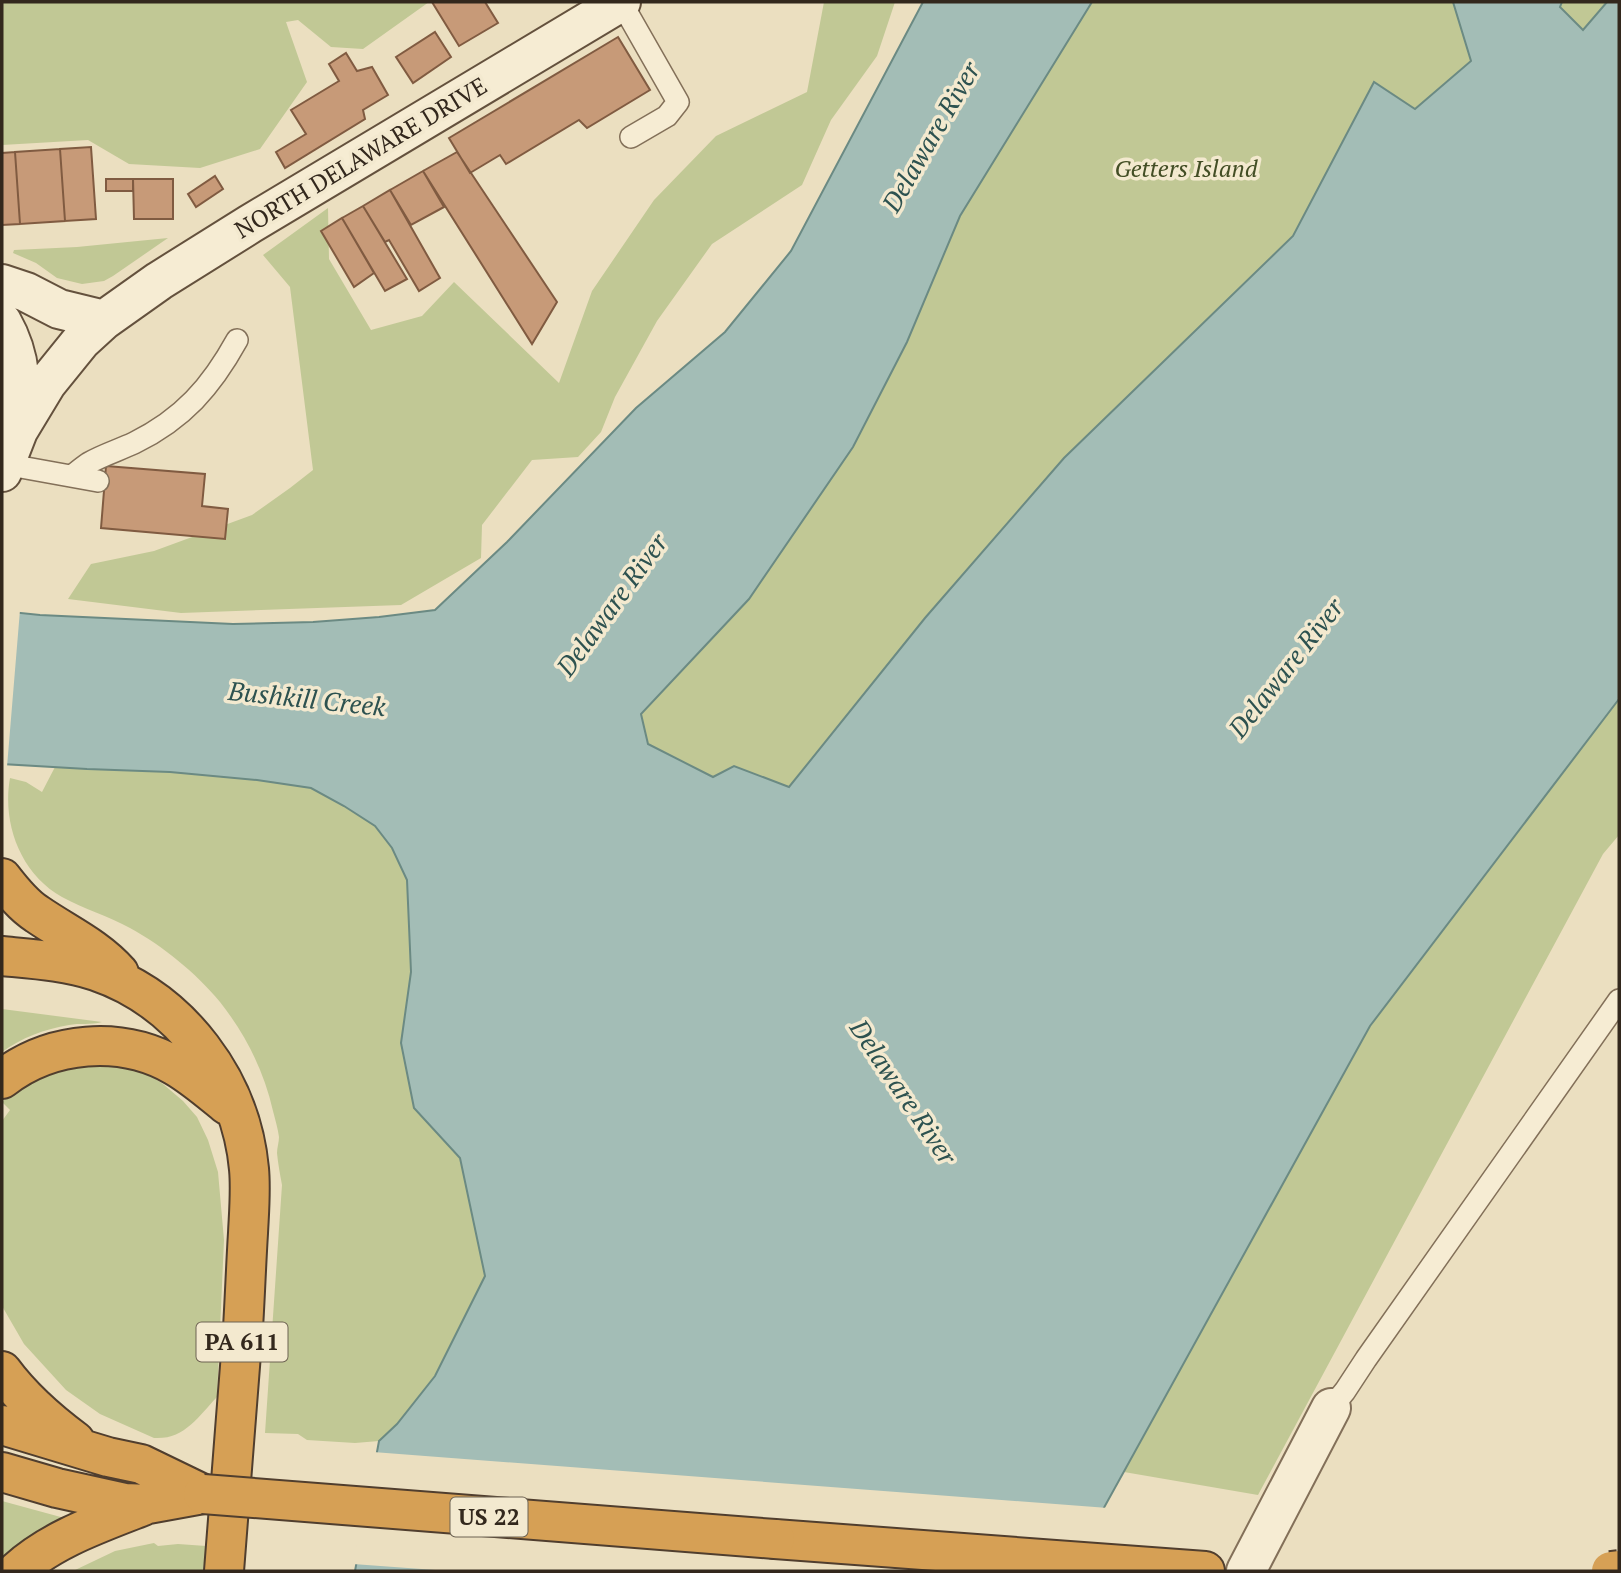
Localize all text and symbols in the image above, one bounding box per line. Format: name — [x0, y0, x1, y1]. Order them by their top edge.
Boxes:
water label: Delaware River — [873, 55, 987, 218]
street label: NORTH DELAWARE DRIVE — [228, 69, 492, 245]
park label: Getters Island — [1114, 152, 1259, 184]
water label: Delaware River — [548, 526, 675, 683]
water label: Delaware River — [1220, 590, 1351, 745]
water label: Bushkill Creek — [226, 673, 388, 723]
water label: Delaware River — [842, 1012, 965, 1171]
road number: PA 611 — [196, 1322, 288, 1362]
road number: US 22 — [450, 1498, 528, 1536]

